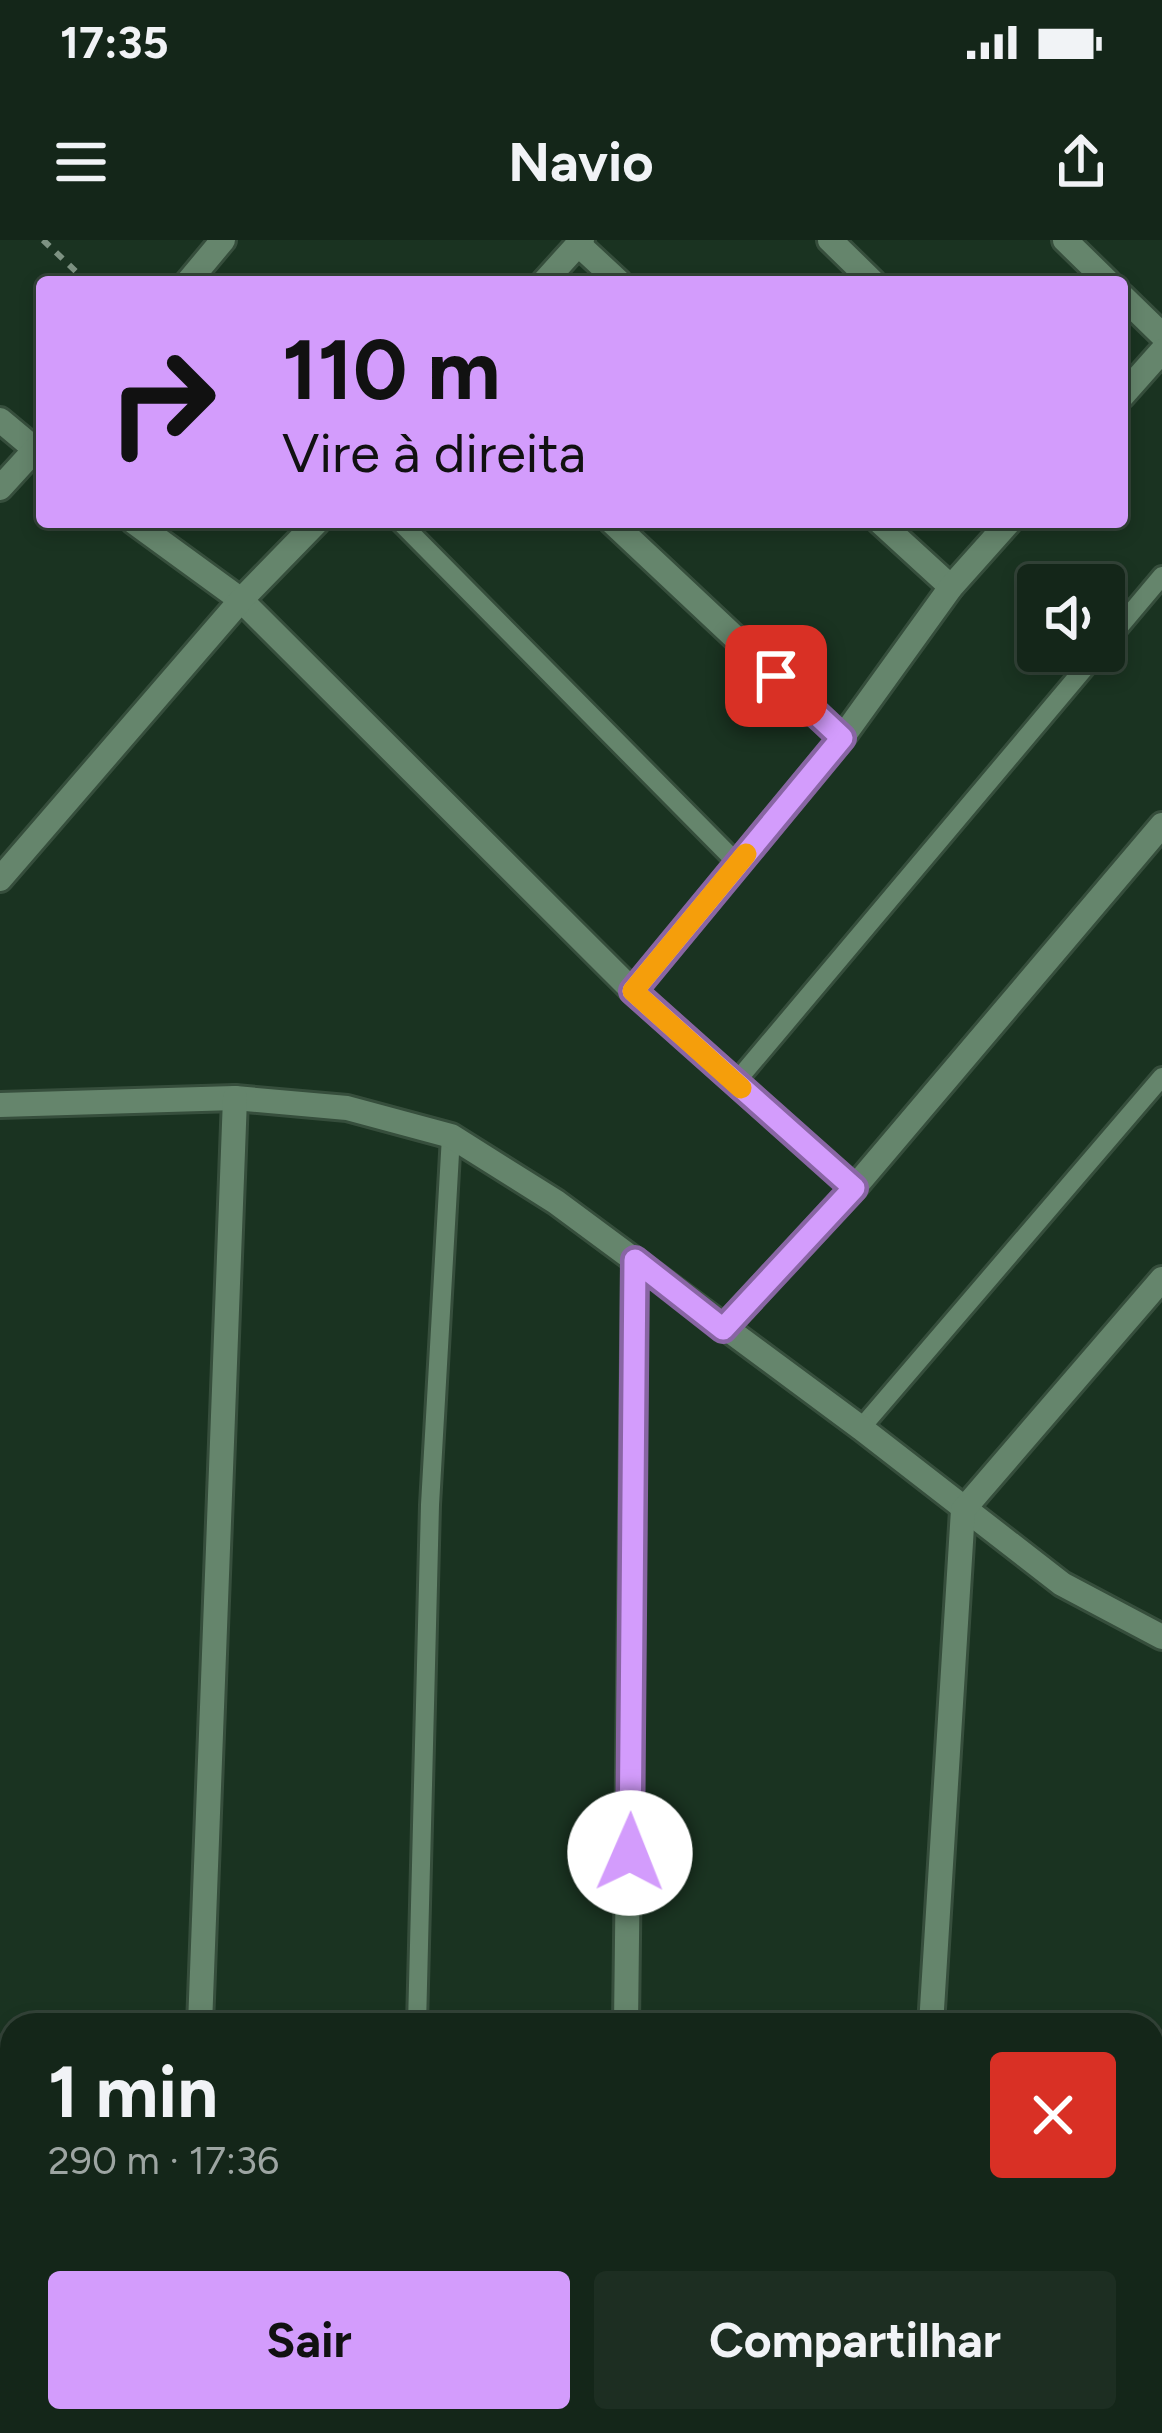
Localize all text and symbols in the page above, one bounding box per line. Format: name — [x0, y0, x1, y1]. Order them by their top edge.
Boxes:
text: 17:35 — [60, 15, 169, 69]
icon: menu — [48, 129, 114, 195]
icon: share — [1048, 129, 1114, 195]
text: Navio — [508, 130, 654, 195]
text: 110 m — [282, 319, 501, 420]
icon: right — [84, 324, 240, 480]
text: Vire à direita — [282, 421, 586, 486]
map controls — [1017, 564, 1125, 672]
button: sound — [1017, 564, 1125, 672]
pin — [725, 625, 827, 727]
icon: arrive — [743, 643, 809, 709]
position arrow — [567, 1790, 693, 1916]
text: 1 min — [48, 2049, 218, 2135]
button: close — [990, 2052, 1116, 2178]
text: 290 m · 17:36 — [48, 2137, 279, 2184]
button: Sair — [48, 2271, 570, 2409]
button: Compartilhar — [594, 2271, 1116, 2409]

